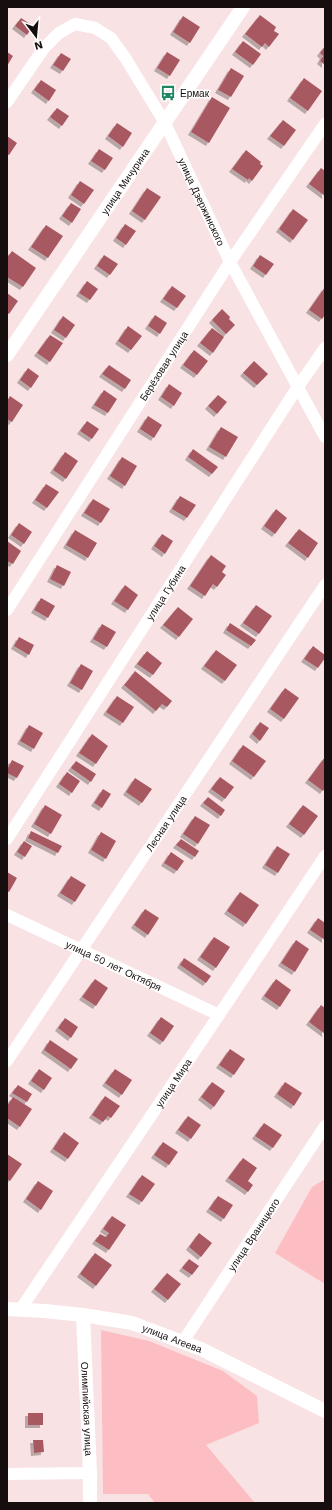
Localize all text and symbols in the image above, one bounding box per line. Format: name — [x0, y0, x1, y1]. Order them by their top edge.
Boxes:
north arrow — [16, 16, 56, 56]
text: N — [33, 38, 44, 53]
bus stop icon: Ермак — [159, 84, 177, 102]
place label: Ермак — [180, 88, 210, 99]
street label: улица Мичурина — [99, 146, 152, 217]
street label: улица Дзержинского — [176, 156, 227, 248]
street label: Берёзовая улица — [138, 329, 190, 403]
street label: улица Губина — [144, 563, 188, 622]
street label: Лесная улица — [144, 793, 189, 853]
street label: улица 50 лет Октября — [64, 939, 163, 993]
street label: улица Мира — [153, 1056, 194, 1109]
street label: улица Враницкого — [226, 1196, 282, 1273]
street label: улица Агеева — [141, 1322, 204, 1355]
street label: Олимпийская улица — [79, 1362, 94, 1457]

